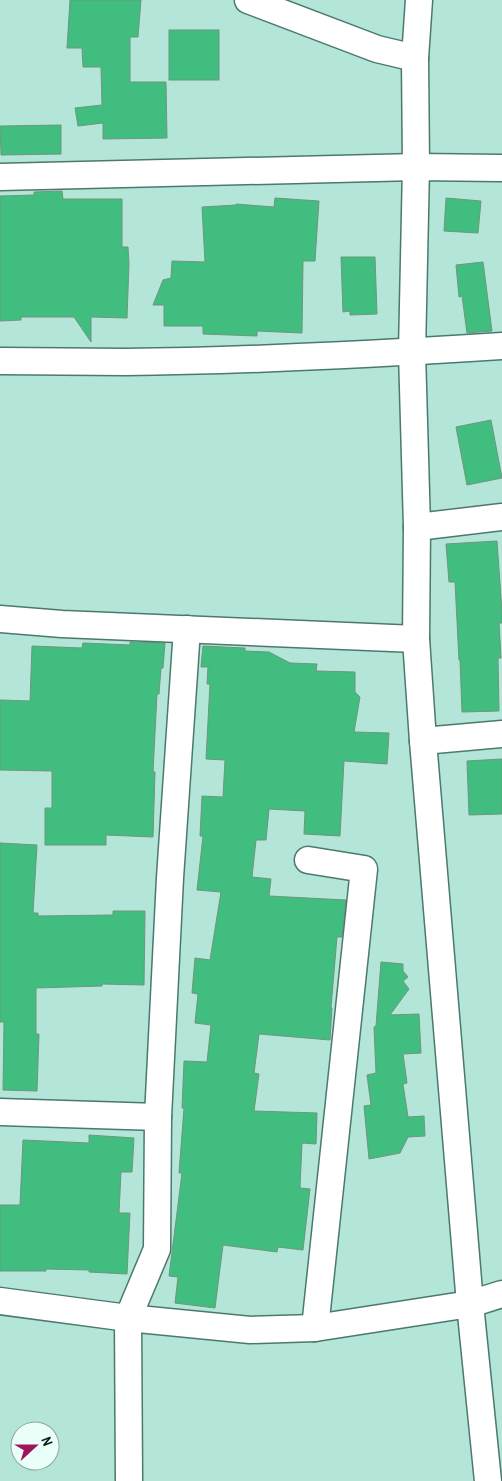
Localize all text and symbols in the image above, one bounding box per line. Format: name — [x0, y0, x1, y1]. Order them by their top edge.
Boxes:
north arrow — [10, 1421, 60, 1471]
text: N — [37, 1434, 57, 1448]

